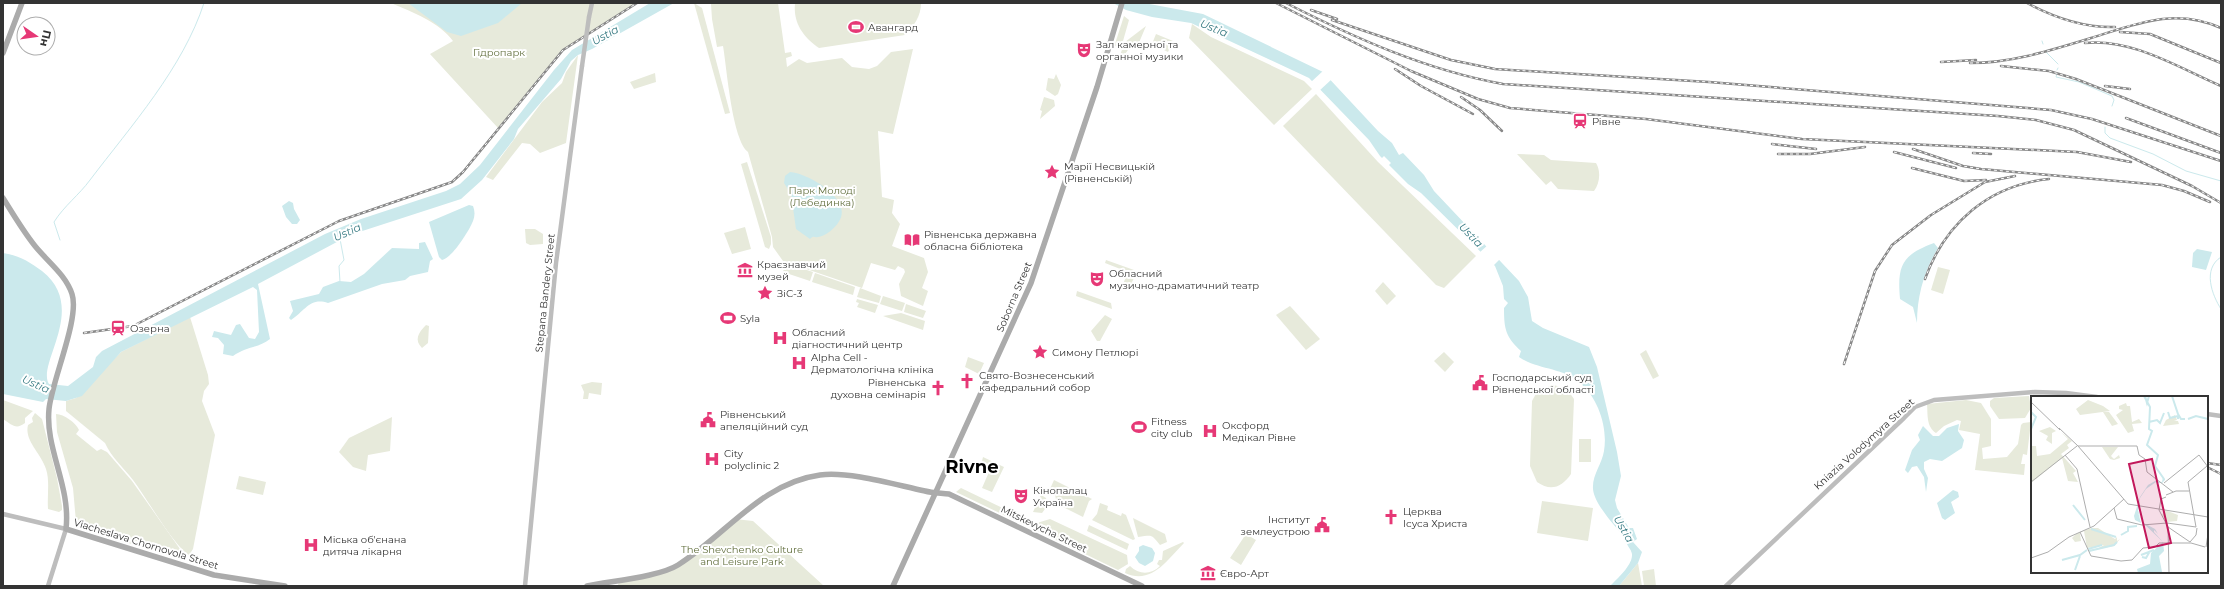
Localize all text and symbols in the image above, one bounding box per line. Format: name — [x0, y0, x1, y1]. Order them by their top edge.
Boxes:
north arrow — [16, 16, 56, 56]
water label: Ustia — [1198, 16, 1230, 40]
sports icon: Авангард — [847, 18, 865, 36]
place label: Авангард — [868, 21, 919, 34]
water label: Ustia — [589, 22, 621, 48]
text: Пн — [37, 29, 54, 48]
place label: Зал камерної та органної музики — [1096, 38, 1183, 63]
theatre icon: Зал камерної та органної музики — [1075, 41, 1093, 59]
park label: Гідропарк — [473, 46, 525, 59]
station icon: Рівне — [1571, 112, 1589, 130]
place label: Рівне — [1592, 115, 1621, 128]
place label: Марії Несвицькій (Рівненській) — [1064, 160, 1155, 185]
place icon: Марії Несвицькій (Рівненській) — [1043, 163, 1061, 181]
park label: Парк Молоді (Лебединка) — [788, 184, 856, 209]
water label: Ustia — [331, 220, 363, 244]
water label: Ustia — [1456, 220, 1486, 250]
place label: Рівненська державна обласна бібліотека — [924, 228, 1037, 253]
library icon: Рівненська державна обласна бібліотека — [903, 231, 921, 249]
street label: Stepana Bandery Street — [532, 233, 558, 353]
place label: Краєзнавчий музей — [757, 258, 826, 283]
street label: Soborna Street — [993, 260, 1035, 334]
museum icon: Краєзнавчий музей — [736, 261, 754, 279]
place label: Обласний музично-драматичний театр — [1109, 267, 1259, 292]
theatre icon: Обласний музично-драматичний театр — [1088, 270, 1106, 288]
place icon: ЗіС-3 — [756, 284, 774, 302]
place label: ЗіС-3 — [777, 287, 803, 300]
sports icon: Syla — [719, 309, 737, 327]
place label: Syla — [740, 312, 760, 325]
station icon: Озерна — [109, 319, 127, 337]
place label: Озерна — [130, 322, 169, 335]
place label: Обласний діагностичний центр — [792, 326, 903, 351]
hospital icon: Обласний діагностичний центр — [771, 329, 789, 347]
place icon: Симону Петлюрі — [1031, 343, 1049, 361]
place label: Симону Петлюрі — [1052, 346, 1138, 359]
place label: Alpha Cell - Дерматологічна клініка — [811, 351, 934, 376]
hospital icon: Alpha Cell - Дерматологічна клініка — [790, 354, 808, 372]
place label: Свято-Вознесенський кафедральний собор — [979, 369, 1095, 394]
place label: Господарський суд Рівненської області — [1492, 371, 1594, 396]
water label: Ustia — [20, 372, 52, 396]
church icon: Свято-Вознесенський кафедральний собор — [958, 372, 976, 390]
public building icon: Господарський суд Рівненської області — [1471, 374, 1489, 392]
place label: Рівненська духовна семінарія — [831, 376, 926, 401]
church icon: Рівненська духовна семінарія — [929, 379, 947, 397]
street label: Kniazia Volodymyra Street — [1811, 395, 1917, 493]
inset map — [2031, 396, 2208, 573]
place label: Рівненський апеляційний суд — [720, 408, 809, 433]
public building icon: Рівненський апеляційний суд — [699, 411, 717, 429]
place label: Fitness city club — [1151, 415, 1193, 440]
sports icon: Fitness city club — [1130, 418, 1148, 436]
place label: Оксфорд Медікал Рівне — [1222, 419, 1296, 444]
hospital icon: Оксфорд Медікал Рівне — [1201, 422, 1219, 440]
place label: City polyclinic 2 — [724, 447, 780, 472]
hospital icon: City polyclinic 2 — [703, 450, 721, 468]
district label: Rivne — [945, 456, 999, 478]
place label: Кінопалац Україна — [1033, 484, 1087, 509]
theatre icon: Кінопалац Україна — [1012, 487, 1030, 505]
street label: Mitskevycha Street — [999, 502, 1089, 556]
place label: Церква Ісуса Христа — [1403, 505, 1467, 530]
church icon: Церква Ісуса Христа — [1382, 508, 1400, 526]
place label: Інститут землеустрою — [1241, 513, 1310, 538]
water label: Ustia — [1611, 513, 1637, 545]
street label: Viacheslava Chornovola Street — [72, 516, 220, 572]
public building icon: Інститут землеустрою — [1313, 516, 1331, 534]
place label: Міська об'єнана дитяча лікарня — [323, 533, 406, 558]
hospital icon: Міська об'єнана дитяча лікарня — [302, 536, 320, 554]
park label: The Shevchenko Culture and Leisure Park — [681, 543, 803, 568]
museum icon: Євро-Арт — [1199, 564, 1217, 582]
place label: Євро-Арт — [1220, 567, 1269, 580]

